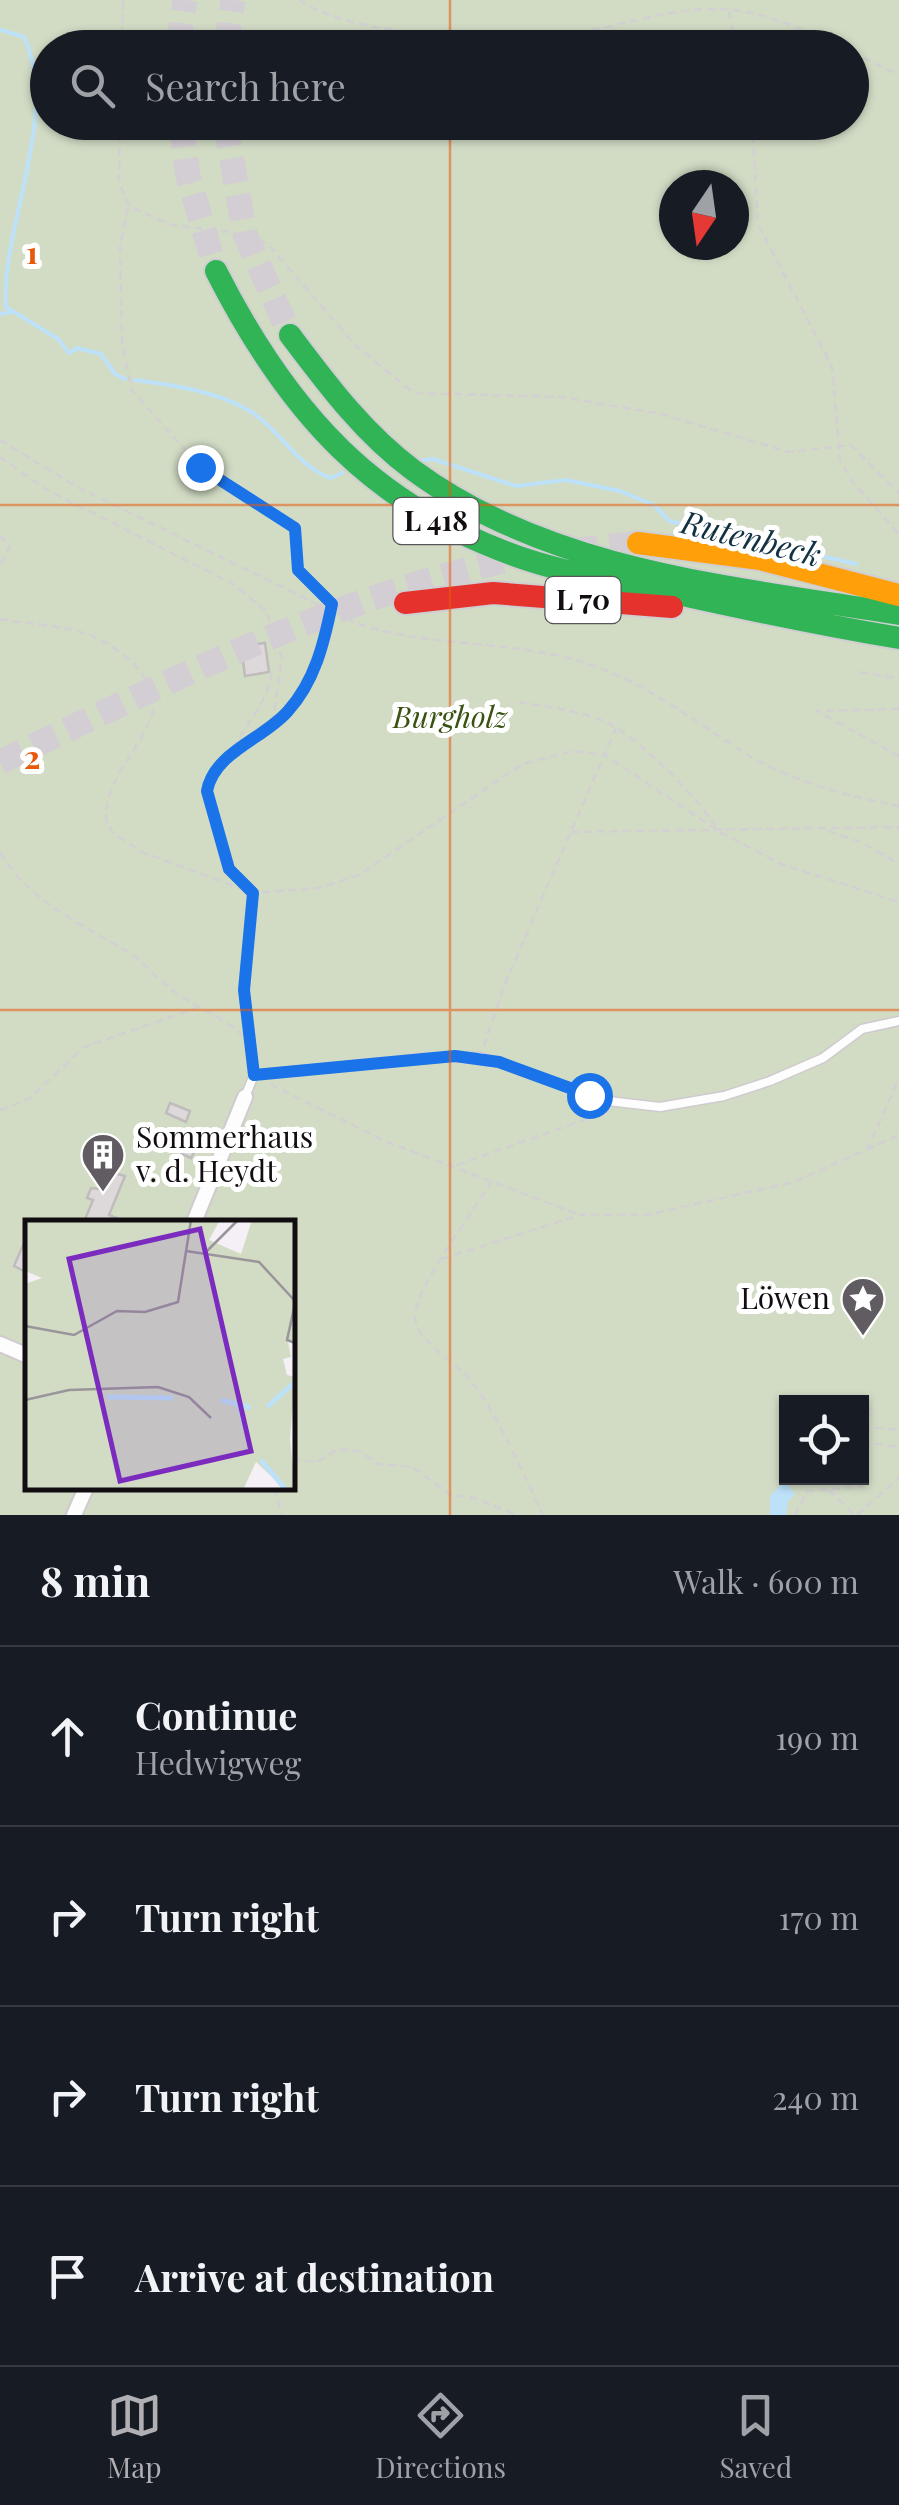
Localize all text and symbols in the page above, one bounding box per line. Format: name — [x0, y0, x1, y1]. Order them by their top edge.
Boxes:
search box — [30, 30, 869, 140]
icon: search — [65, 58, 120, 113]
text: Search here — [145, 60, 346, 111]
north arrow — [659, 170, 749, 260]
text: 1 — [26, 229, 38, 272]
route end — [178, 445, 224, 491]
road number: L 418 — [394, 498, 478, 544]
water label: Rutenbeck — [675, 498, 826, 575]
road number: L 70 — [546, 577, 620, 623]
park label: Burgholz — [392, 696, 509, 736]
text: 2 — [24, 734, 40, 777]
route start — [567, 1073, 613, 1119]
place label: Sommerhaus v. d. Heydt — [135, 1116, 313, 1190]
building icon: Sommerhaus v. d. Heydt — [80, 1132, 126, 1193]
inset map — [25, 1220, 295, 1490]
place icon: Löwen — [840, 1276, 886, 1337]
place label: Löwen — [740, 1277, 830, 1317]
map controls — [779, 1395, 869, 1485]
button: locate — [779, 1395, 869, 1485]
text: 8 min — [40, 1552, 150, 1608]
text: Walk · 600 m — [674, 1559, 859, 1602]
text: Continue — [135, 1689, 297, 1740]
icon: ahead — [40, 1709, 95, 1764]
text: 190 m — [775, 1715, 859, 1758]
text: Hedwigweg — [135, 1740, 302, 1783]
icon: right — [40, 1889, 95, 1944]
text: Turn right — [135, 1891, 319, 1942]
text: 170 m — [779, 1895, 859, 1938]
icon: right — [40, 2069, 95, 2124]
text: Turn right — [135, 2071, 319, 2122]
text: 240 m — [772, 2075, 859, 2118]
icon: arrive — [40, 2249, 95, 2304]
text: Arrive at destination — [135, 2251, 494, 2302]
tab: Map — [107, 2388, 162, 2485]
tab: Directions — [375, 2388, 506, 2485]
tab: Saved — [719, 2388, 792, 2485]

